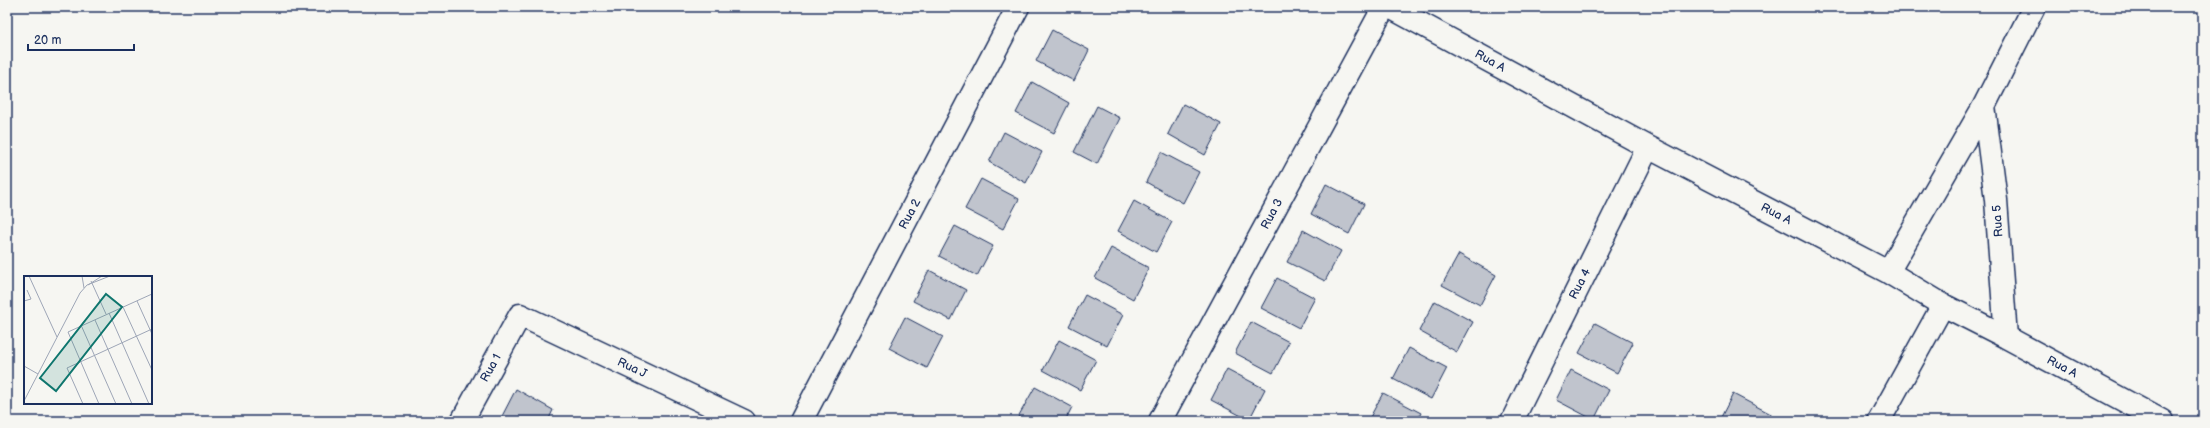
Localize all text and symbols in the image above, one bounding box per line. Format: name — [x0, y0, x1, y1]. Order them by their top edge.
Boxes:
scale bar — [28, 26, 134, 52]
text: 20 m — [34, 33, 61, 48]
street label: Rua A — [1472, 47, 1508, 76]
street label: Rua 2 — [896, 196, 924, 232]
street label: Rua 3 — [1258, 196, 1286, 232]
street label: Rua A — [1758, 200, 1795, 228]
street label: Rua 5 — [1989, 204, 2007, 238]
street label: Rua 4 — [1566, 265, 1594, 302]
inset map — [24, 276, 152, 404]
street label: Rua 1 — [477, 351, 505, 385]
street label: Rua A — [2044, 353, 2080, 382]
street label: Rua J — [615, 355, 650, 382]

